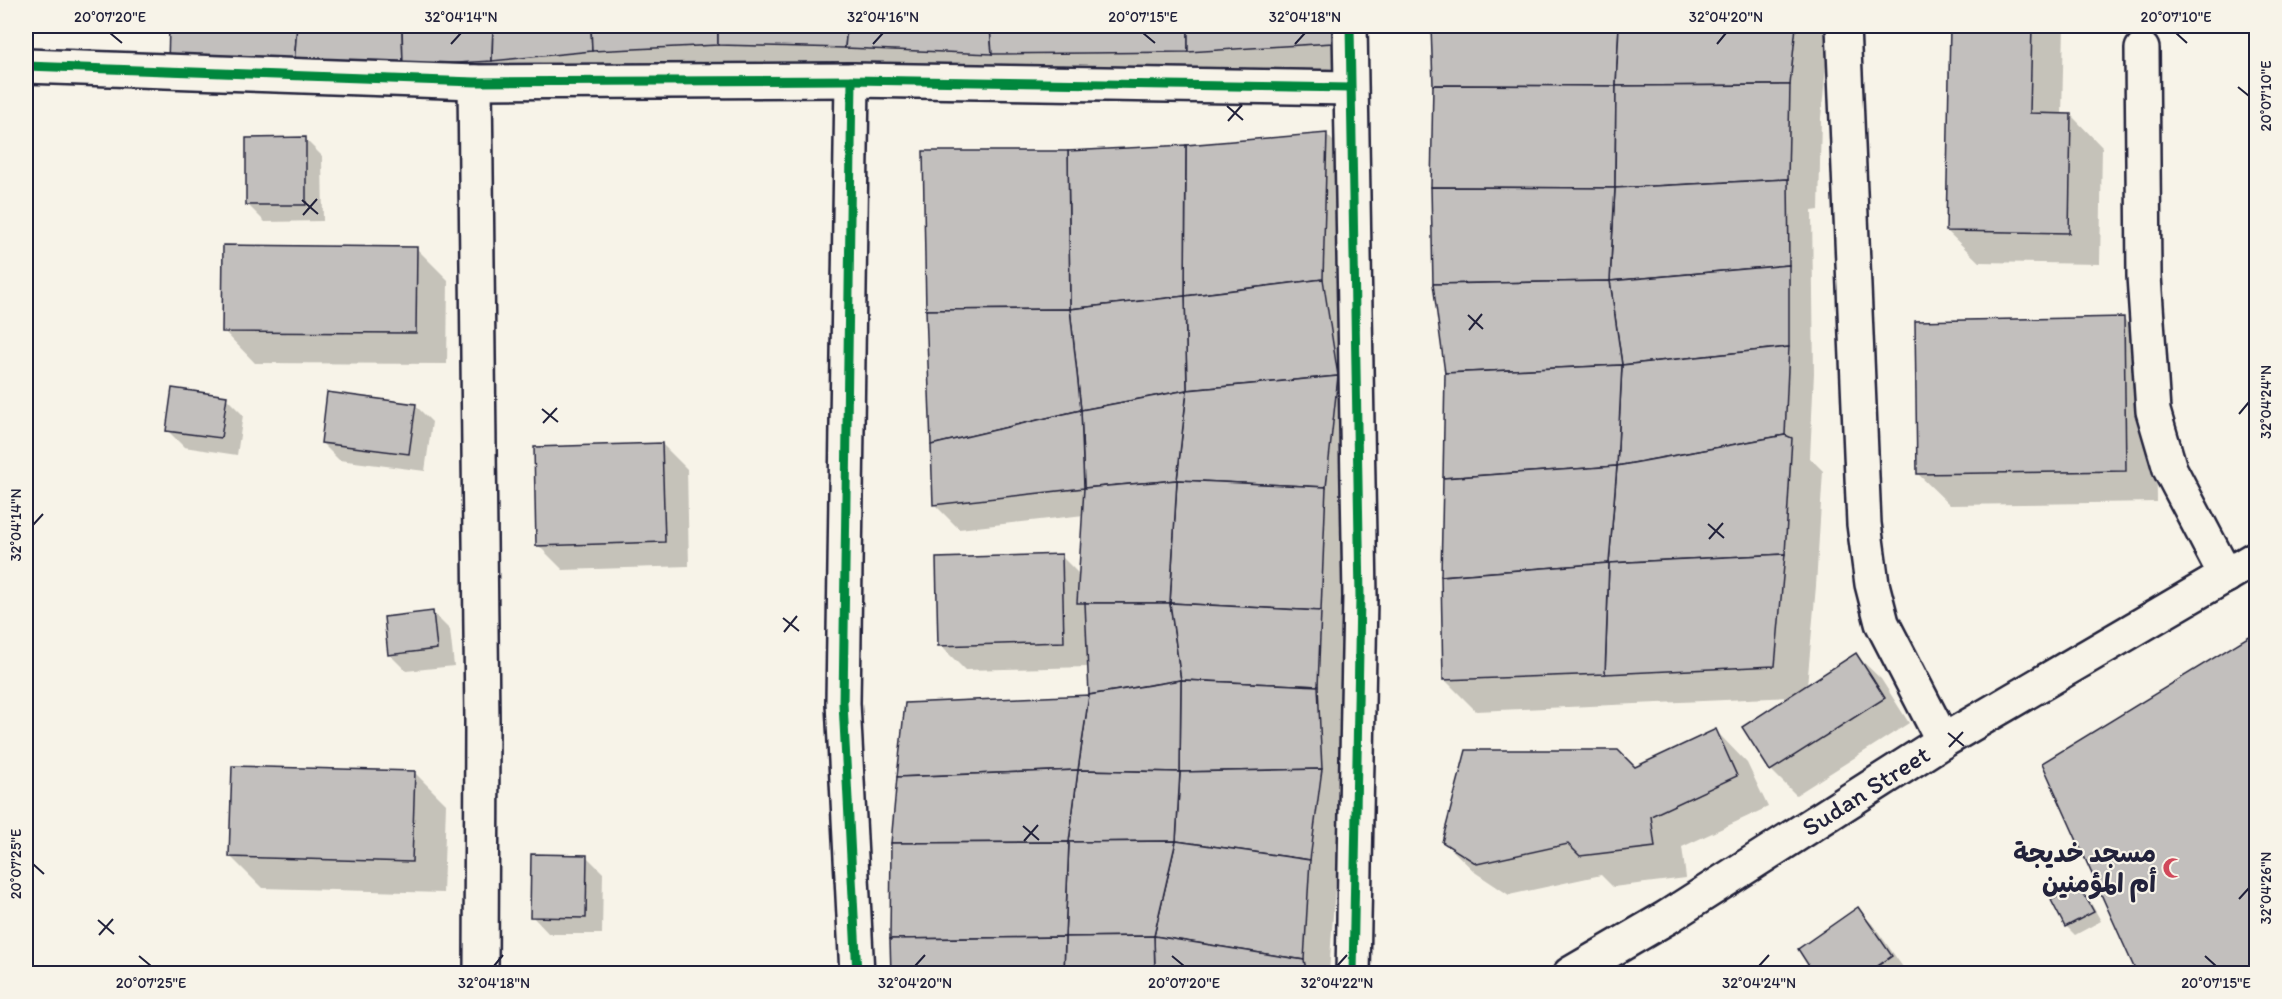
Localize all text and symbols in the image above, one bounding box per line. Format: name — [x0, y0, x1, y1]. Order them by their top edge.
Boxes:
text: 20°07'20"E — [74, 8, 146, 26]
text: 32°04'14"N — [424, 8, 498, 26]
text: 32°04'16"N — [847, 8, 919, 26]
text: 20°07'15"E — [1108, 8, 1178, 26]
text: 32°04'18"N — [1269, 8, 1341, 26]
text: 32°04'20"N — [1689, 8, 1763, 26]
text: 20°07'10"E — [2141, 8, 2211, 26]
text: 20°07'10"E — [2257, 61, 2275, 131]
text: 32°04'24"N — [2257, 365, 2275, 439]
text: 32°04'14"N — [7, 488, 25, 562]
street label: Sudan Street — [1796, 738, 1936, 843]
text: 20°07'25"E — [7, 829, 25, 899]
place label: مسجد خديجة أم المؤمنين — [2013, 837, 2156, 903]
text: 32°04'26"N — [2257, 852, 2275, 924]
mosque icon: مسجد خديجة أم المؤمنين — [2161, 856, 2185, 880]
text: 20°07'25"E — [116, 974, 186, 992]
text: 32°04'18"N — [458, 974, 530, 992]
text: 32°04'20"N — [878, 974, 952, 992]
text: 20°07'20"E — [1148, 974, 1220, 992]
text: 32°04'22"N — [1301, 974, 1373, 992]
text: 32°04'24"N — [1722, 974, 1796, 992]
text: 20°07'15"E — [2181, 974, 2251, 992]

